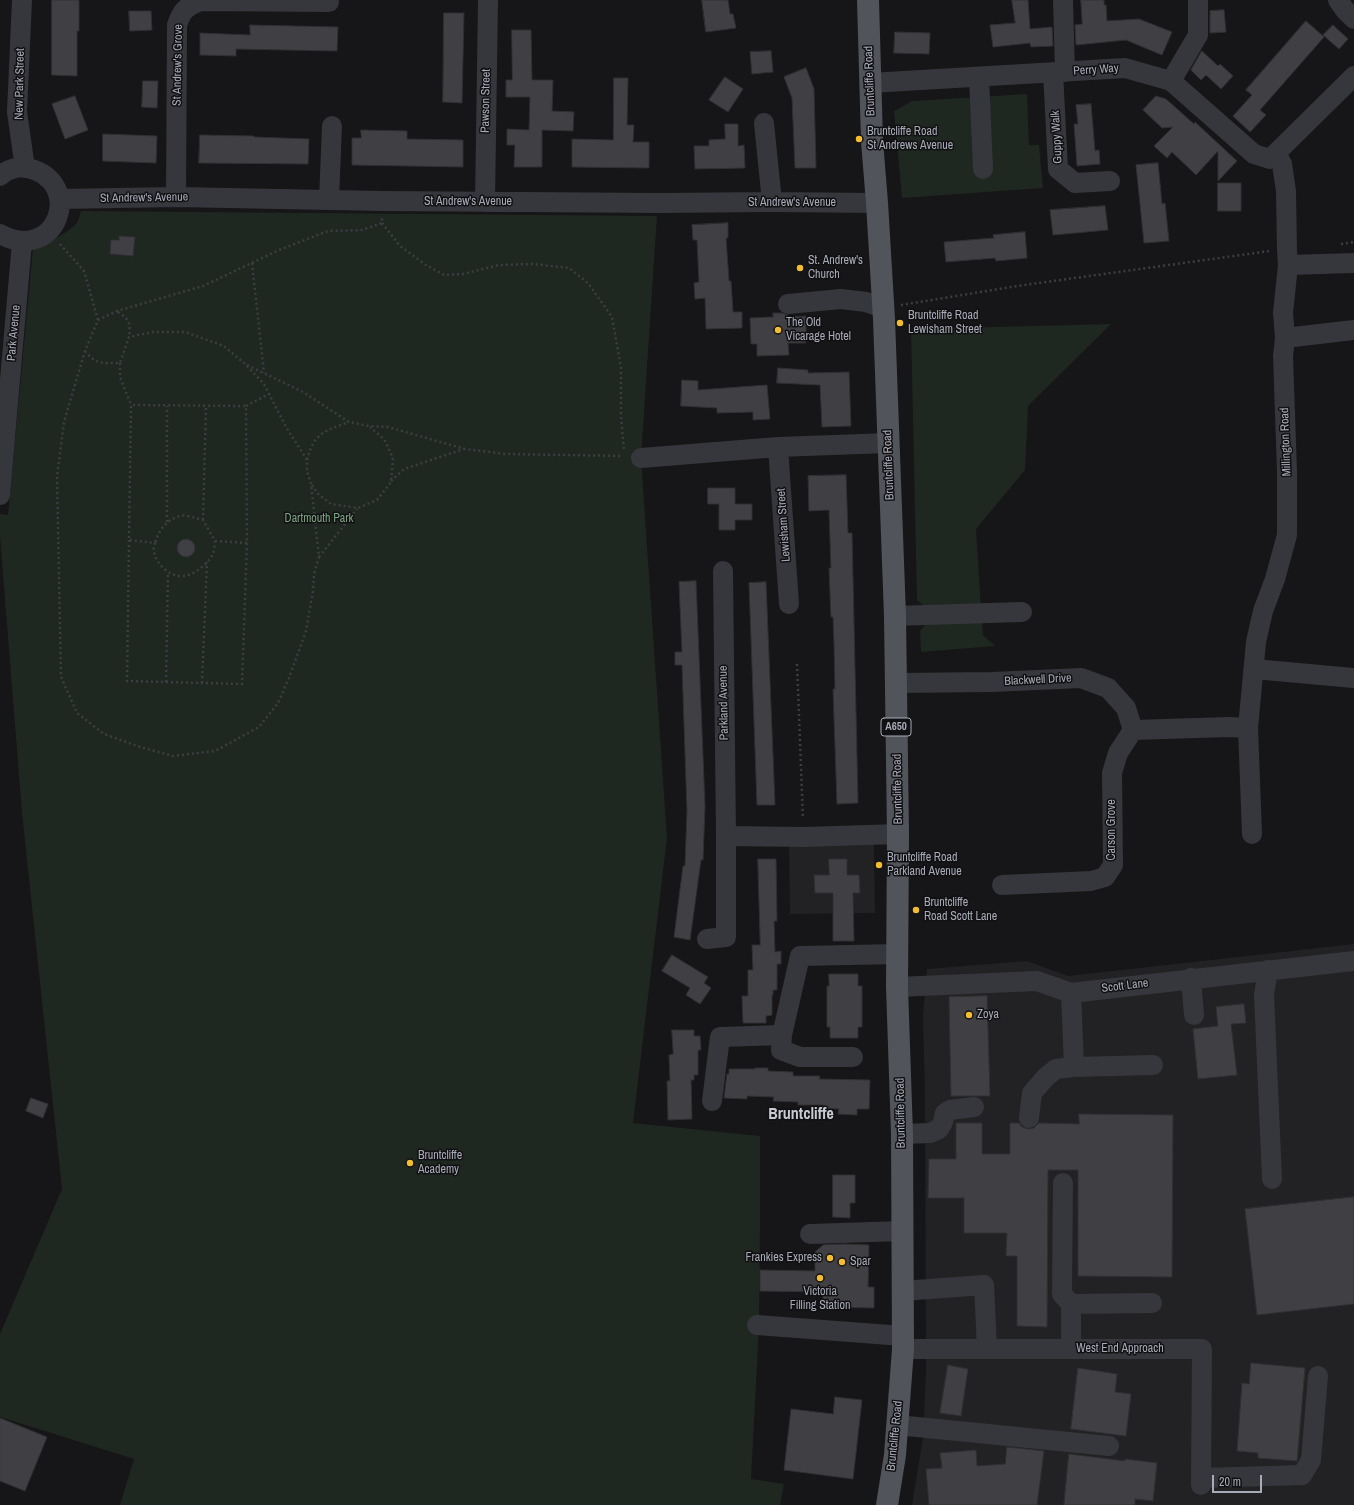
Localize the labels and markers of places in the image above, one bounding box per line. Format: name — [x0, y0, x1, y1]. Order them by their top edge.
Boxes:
place label: Bruntcliffe Road St Andrews Avenue — [867, 125, 953, 153]
marker: Bruntcliffe Road St Andrews Avenue — [854, 134, 864, 144]
place label: St. Andrew's Church — [808, 254, 863, 282]
marker: St. Andrew's Church — [795, 263, 805, 273]
place label: Bruntcliffe Road Lewisham Street — [908, 309, 982, 337]
place label: The Old Vicarage Hotel — [786, 316, 851, 344]
marker: Bruntcliffe Road Lewisham Street — [895, 318, 905, 328]
marker: The Old Vicarage Hotel — [773, 325, 783, 335]
place label: Bruntcliffe Road Parkland Avenue — [887, 851, 962, 879]
marker: Bruntcliffe Road Parkland Avenue — [874, 860, 884, 870]
place label: Bruntcliffe Road Scott Lane — [924, 896, 997, 924]
marker: Bruntcliffe Road Scott Lane — [911, 905, 921, 915]
place label: Zoya — [977, 1008, 999, 1022]
marker: Zoya — [964, 1010, 974, 1020]
place label: Bruntcliffe Academy — [418, 1149, 462, 1177]
marker: Bruntcliffe Academy — [405, 1158, 415, 1168]
place label: Frankies Express — [745, 1251, 822, 1265]
marker: Frankies Express — [825, 1253, 835, 1263]
place label: Spar — [850, 1255, 871, 1269]
marker: Spar — [837, 1257, 847, 1267]
marker: Victoria Filling Station — [815, 1273, 825, 1283]
place label: Victoria Filling Station — [790, 1285, 850, 1313]

